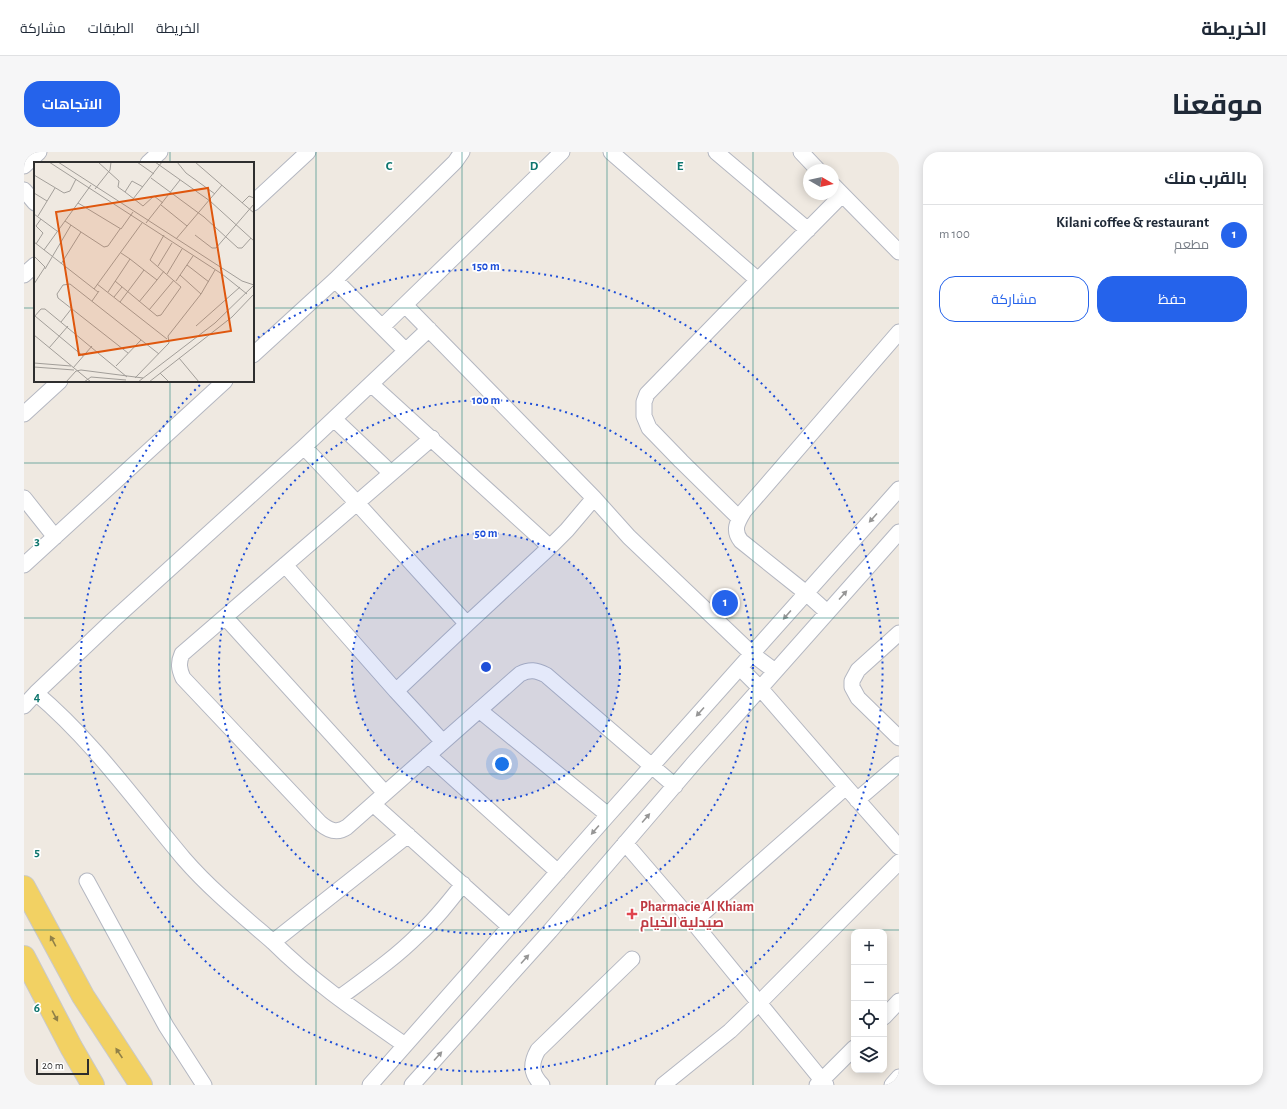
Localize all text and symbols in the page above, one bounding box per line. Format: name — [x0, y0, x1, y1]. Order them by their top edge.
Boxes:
text: الخريطة — [1201, 20, 1267, 39]
text: مشاركة — [20, 22, 66, 36]
text: الطبقات — [88, 22, 134, 36]
text: الخريطة — [156, 22, 200, 36]
button: الاتجاهات — [24, 81, 120, 127]
text: موقعنا — [1172, 92, 1263, 120]
text: C — [386, 160, 393, 173]
text: D — [530, 160, 539, 173]
text: E — [677, 160, 684, 173]
inset map — [34, 162, 254, 382]
north arrow — [803, 164, 839, 200]
text: بالقرب منك — [1164, 170, 1247, 187]
text: Kilani coffee & restaurant — [1056, 215, 1209, 230]
text: 100 m — [939, 228, 970, 241]
text: 1 — [1232, 228, 1236, 241]
text: مطعم — [1174, 239, 1209, 252]
text: 150 m — [472, 260, 500, 272]
button: مشاركة — [939, 276, 1089, 322]
button: حفظ — [1097, 276, 1247, 322]
text: 100 m — [472, 394, 500, 406]
one-way arrow — [868, 513, 877, 523]
text: 50 m — [475, 527, 498, 539]
text: 3 — [34, 535, 40, 548]
pin: 1 — [712, 588, 738, 618]
one-way arrow — [838, 589, 847, 600]
one-way arrow — [782, 610, 791, 620]
centre of rings — [479, 660, 493, 674]
text: 4 — [34, 691, 41, 704]
one-way arrow — [696, 707, 705, 718]
your location — [492, 754, 512, 774]
one-way arrow — [641, 814, 650, 823]
one-way arrow — [590, 825, 600, 835]
text: 5 — [34, 846, 40, 859]
place label: Pharmacie Al Khiam صيدلية الخيام — [640, 900, 754, 932]
marker: Pharmacie Al Khiam صيدلية الخيام — [627, 909, 637, 919]
map controls — [851, 929, 887, 1073]
button: + — [851, 929, 887, 965]
one-way arrow — [50, 935, 57, 947]
one-way arrow — [520, 954, 529, 965]
button: − — [851, 965, 887, 1001]
button: locate — [851, 1001, 887, 1037]
text: 6 — [34, 1002, 40, 1015]
one-way arrow — [52, 1010, 58, 1022]
button: layers — [851, 1037, 887, 1073]
one-way arrow — [115, 1047, 123, 1058]
one-way arrow — [433, 1051, 442, 1061]
scale bar — [36, 1057, 89, 1076]
text: 20 m — [42, 1060, 63, 1071]

